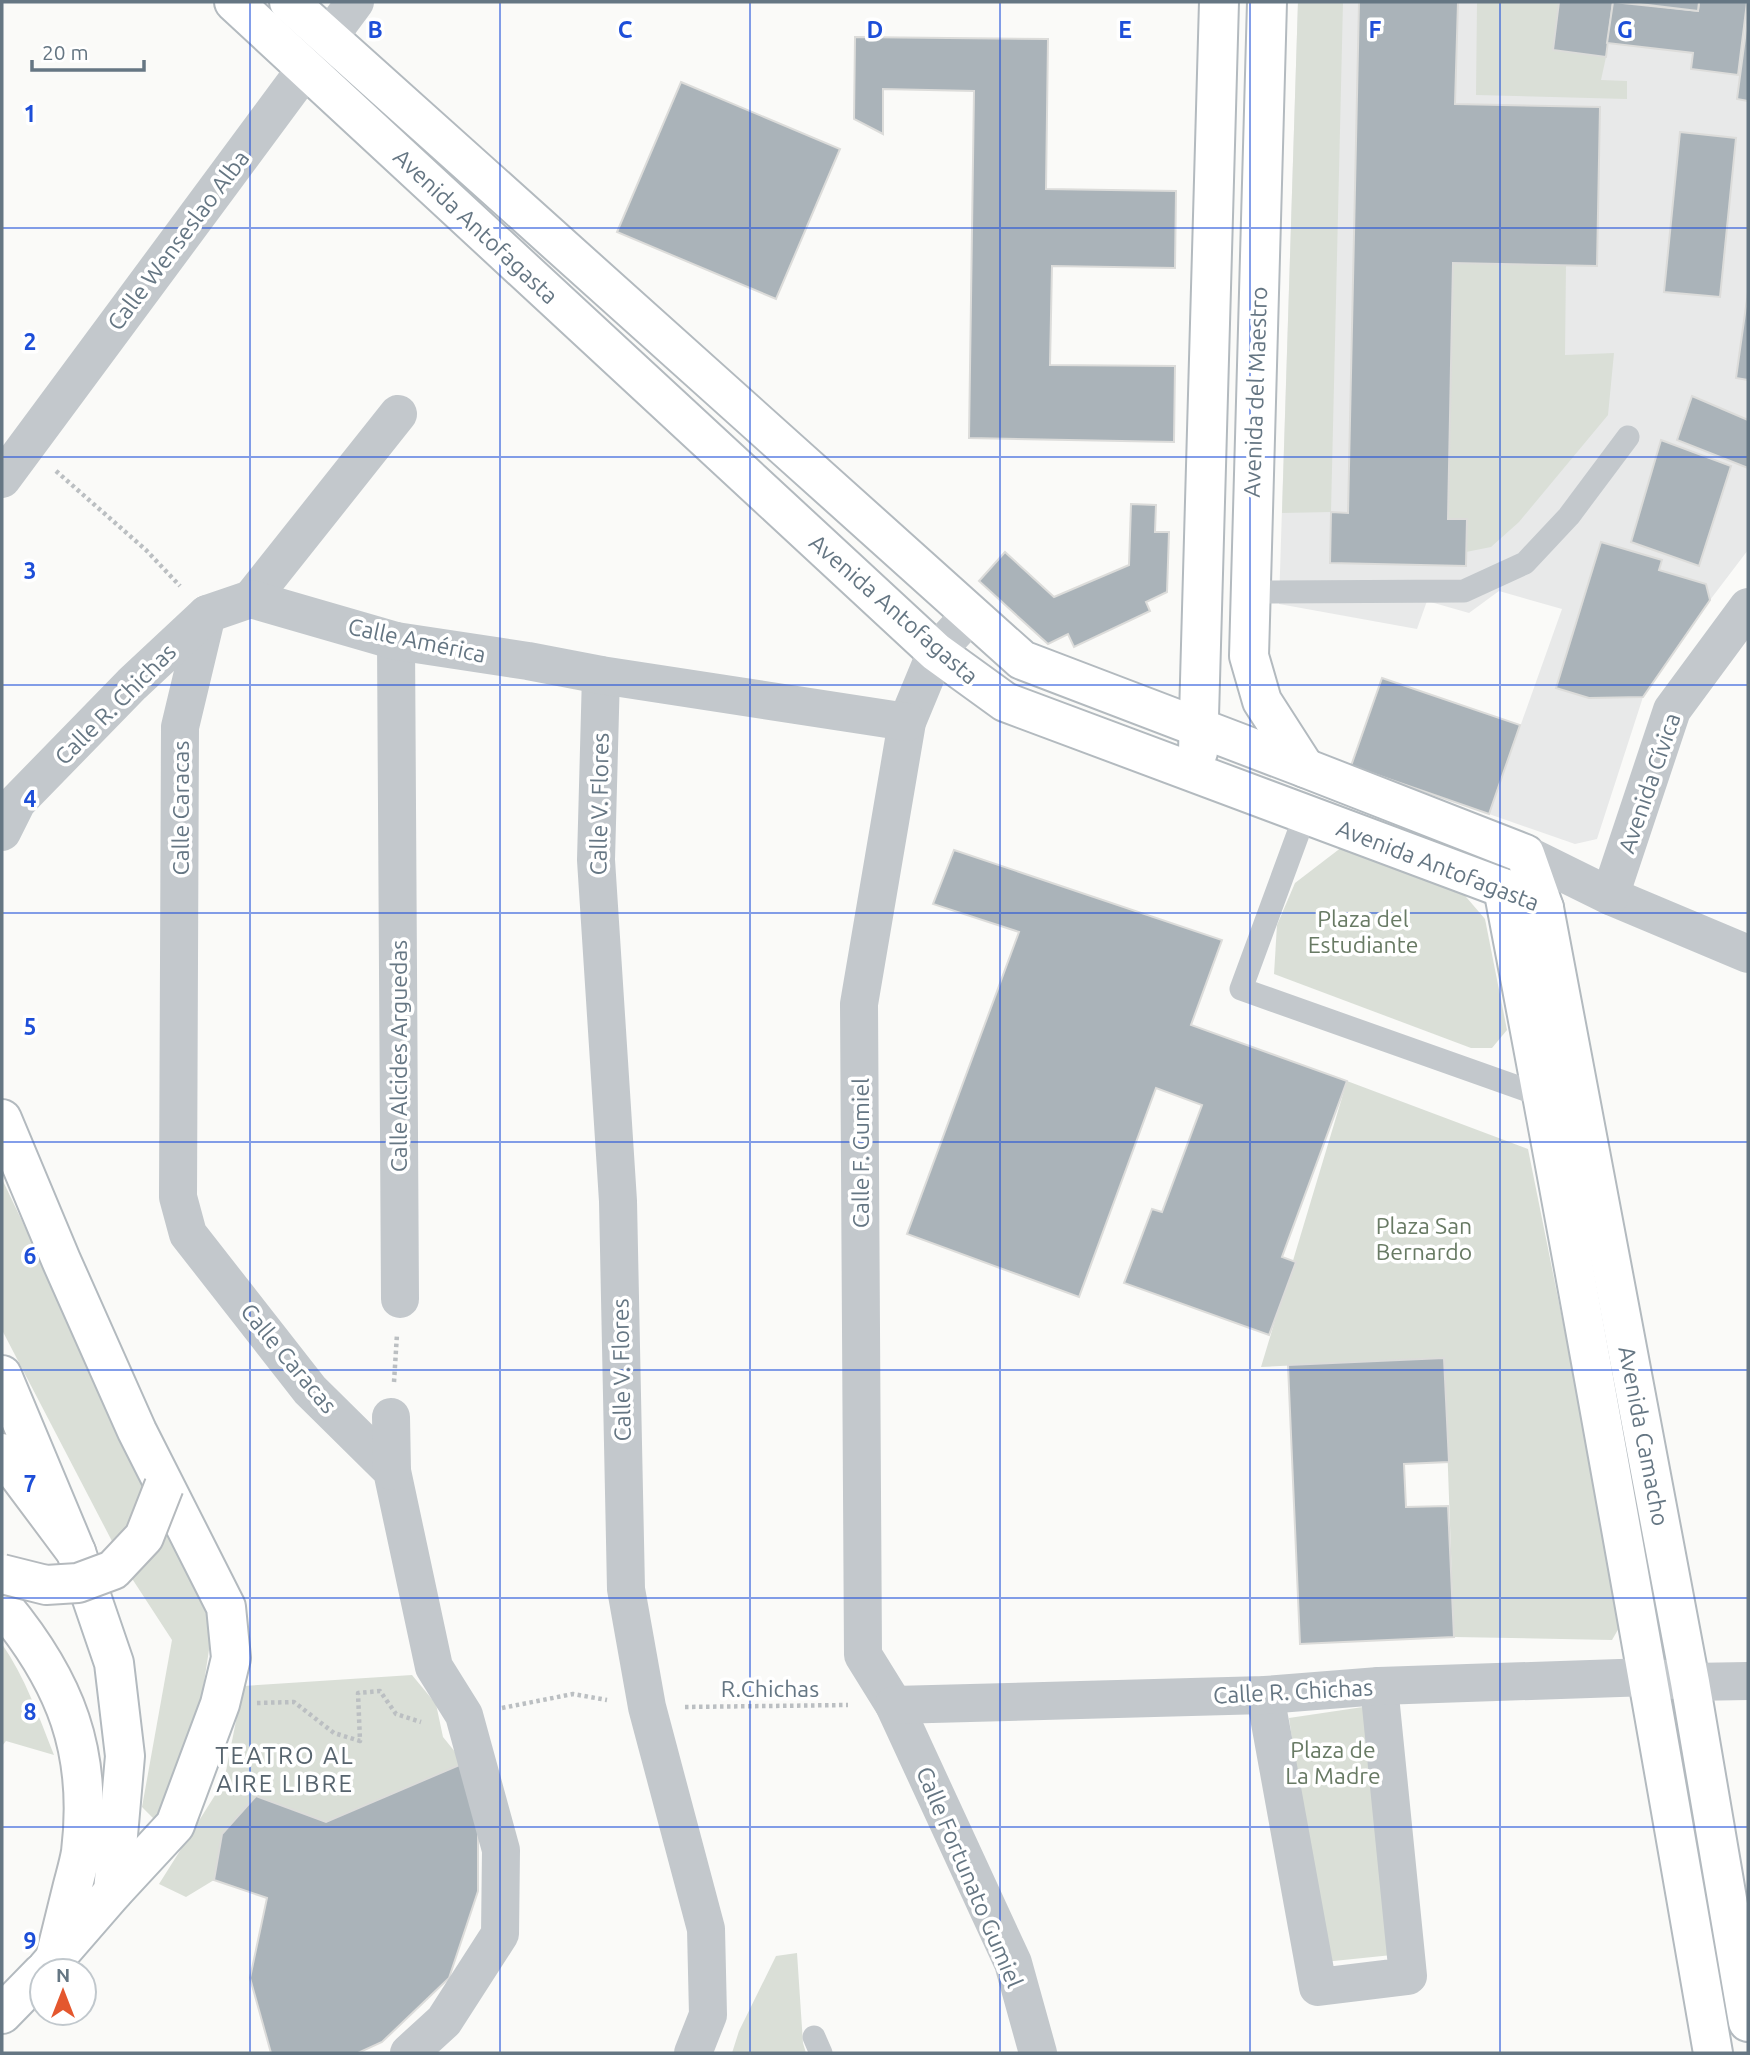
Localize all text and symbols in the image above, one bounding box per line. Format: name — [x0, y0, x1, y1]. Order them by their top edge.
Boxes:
text: B — [367, 17, 383, 42]
text: C — [618, 17, 633, 42]
text: D — [867, 17, 883, 42]
text: E — [1118, 17, 1132, 42]
text: F — [1369, 17, 1382, 42]
text: G — [1617, 17, 1633, 42]
scale bar — [32, 28, 144, 72]
text: 20 m — [42, 40, 89, 64]
text: 1 — [24, 101, 36, 126]
street label: Avenida Antofagasta — [389, 144, 563, 308]
street label: Calle Wenseslao Alba — [102, 145, 254, 335]
street label: Avenida del Maestro — [1239, 286, 1271, 498]
text: 2 — [24, 329, 36, 354]
street label: Avenida Antofagasta — [805, 529, 983, 689]
text: 3 — [24, 558, 36, 583]
street label: Calle América — [346, 613, 488, 667]
street label: Calle R. Chichas — [50, 639, 180, 769]
street label: Avenida Cívica — [1613, 710, 1685, 856]
street label: Calle V. Flores — [585, 732, 613, 876]
street label: Calle Caracas — [168, 741, 193, 875]
text: 4 — [24, 786, 37, 811]
street label: Avenida Antofagasta — [1333, 815, 1543, 915]
park label: Plaza del Estudiante — [1308, 906, 1418, 957]
street label: Calle Alcides Arguedas — [386, 940, 411, 1172]
text: 5 — [24, 1014, 36, 1039]
street label: Calle F. Gumiel — [848, 1078, 873, 1228]
park label: Plaza San Bernardo — [1376, 1213, 1472, 1264]
text: 6 — [24, 1243, 37, 1268]
street label: Calle Caracas — [236, 1298, 342, 1418]
street label: Calle V. Flores — [607, 1298, 635, 1442]
street label: Avenida Camacho — [1614, 1344, 1674, 1528]
text: 7 — [24, 1471, 36, 1496]
street label: Calle R. Chichas — [1212, 1674, 1374, 1708]
street label: R.Chichas — [721, 1676, 819, 1701]
text: 8 — [24, 1699, 36, 1724]
park label: Plaza de La Madre — [1285, 1737, 1381, 1788]
district label: TEATRO AL AIRE LIBRE — [215, 1742, 355, 1797]
street label: Calle Fortunato Gumiel — [912, 1763, 1028, 1991]
text: 9 — [24, 1928, 36, 1953]
north arrow — [28, 1957, 98, 2027]
text: N — [56, 1964, 70, 1986]

